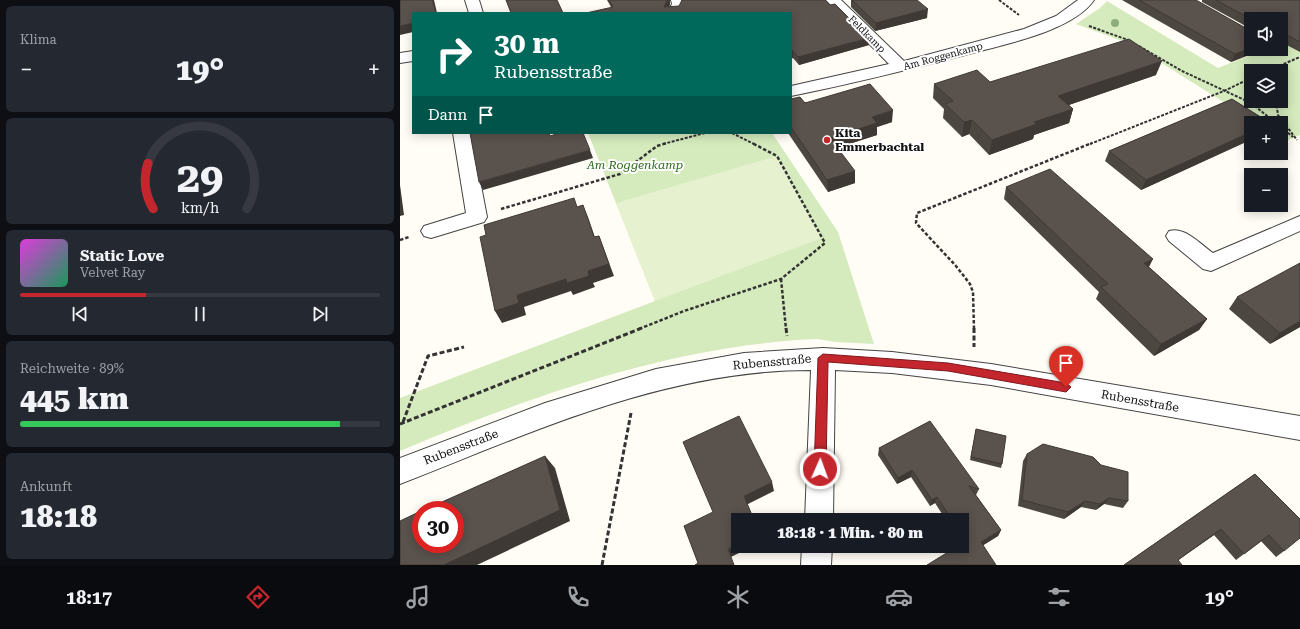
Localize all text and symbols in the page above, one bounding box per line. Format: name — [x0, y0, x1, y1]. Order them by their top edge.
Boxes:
map controls — [1244, 12, 1288, 212]
button: sound — [1244, 12, 1288, 56]
street label: Feldkamp — [846, 13, 888, 55]
text: 30 m — [494, 27, 559, 60]
icon: right — [428, 28, 480, 80]
text: Klima — [20, 32, 57, 47]
street label: Am Roggenkamp — [902, 40, 984, 72]
text: 19° — [176, 52, 224, 87]
text: − — [20, 57, 32, 82]
text: + — [368, 57, 380, 82]
text: Rubensstraße — [494, 61, 612, 82]
button: layers — [1244, 64, 1288, 108]
icon: arrive — [475, 104, 497, 126]
text: Dann — [428, 106, 467, 124]
button: + — [1244, 116, 1288, 160]
place label: Kita Emmerbachtal — [835, 126, 924, 154]
marker: Kita Emmerbachtal — [822, 135, 832, 145]
text: 29 — [177, 152, 223, 201]
park label: Am Roggenkamp — [586, 158, 683, 172]
button: − — [1244, 168, 1288, 212]
text: km/h — [181, 199, 219, 215]
text: Static Love — [80, 247, 164, 265]
text: Velvet Ray — [80, 265, 145, 280]
icon: previous — [69, 303, 91, 325]
icon: pause — [189, 303, 211, 325]
icon: next — [309, 303, 331, 325]
pin — [1049, 346, 1083, 387]
street label: Rubensstraße — [732, 352, 812, 372]
icon: arrive — [1055, 352, 1077, 374]
text: Reichweite · 89% — [20, 361, 124, 376]
text: 445 km — [20, 381, 129, 416]
street label: Rubensstraße — [1100, 387, 1180, 415]
street label: Rubensstraße — [422, 426, 501, 468]
position arrow — [799, 448, 841, 490]
text: Ankunft — [20, 479, 72, 494]
text: 18:18 — [20, 499, 97, 534]
speed limit sign: 30 — [412, 501, 464, 553]
text: 18:18 · 1 Min. · 80 m — [777, 524, 923, 542]
icon: directions — [244, 583, 272, 611]
icon: music — [404, 583, 432, 611]
icon: phone — [564, 583, 592, 611]
icon: climate — [724, 583, 752, 611]
icon: car — [885, 583, 913, 611]
icon: filters — [1045, 583, 1073, 611]
text: 18:17 — [66, 587, 112, 608]
text: 19° — [1205, 587, 1234, 608]

